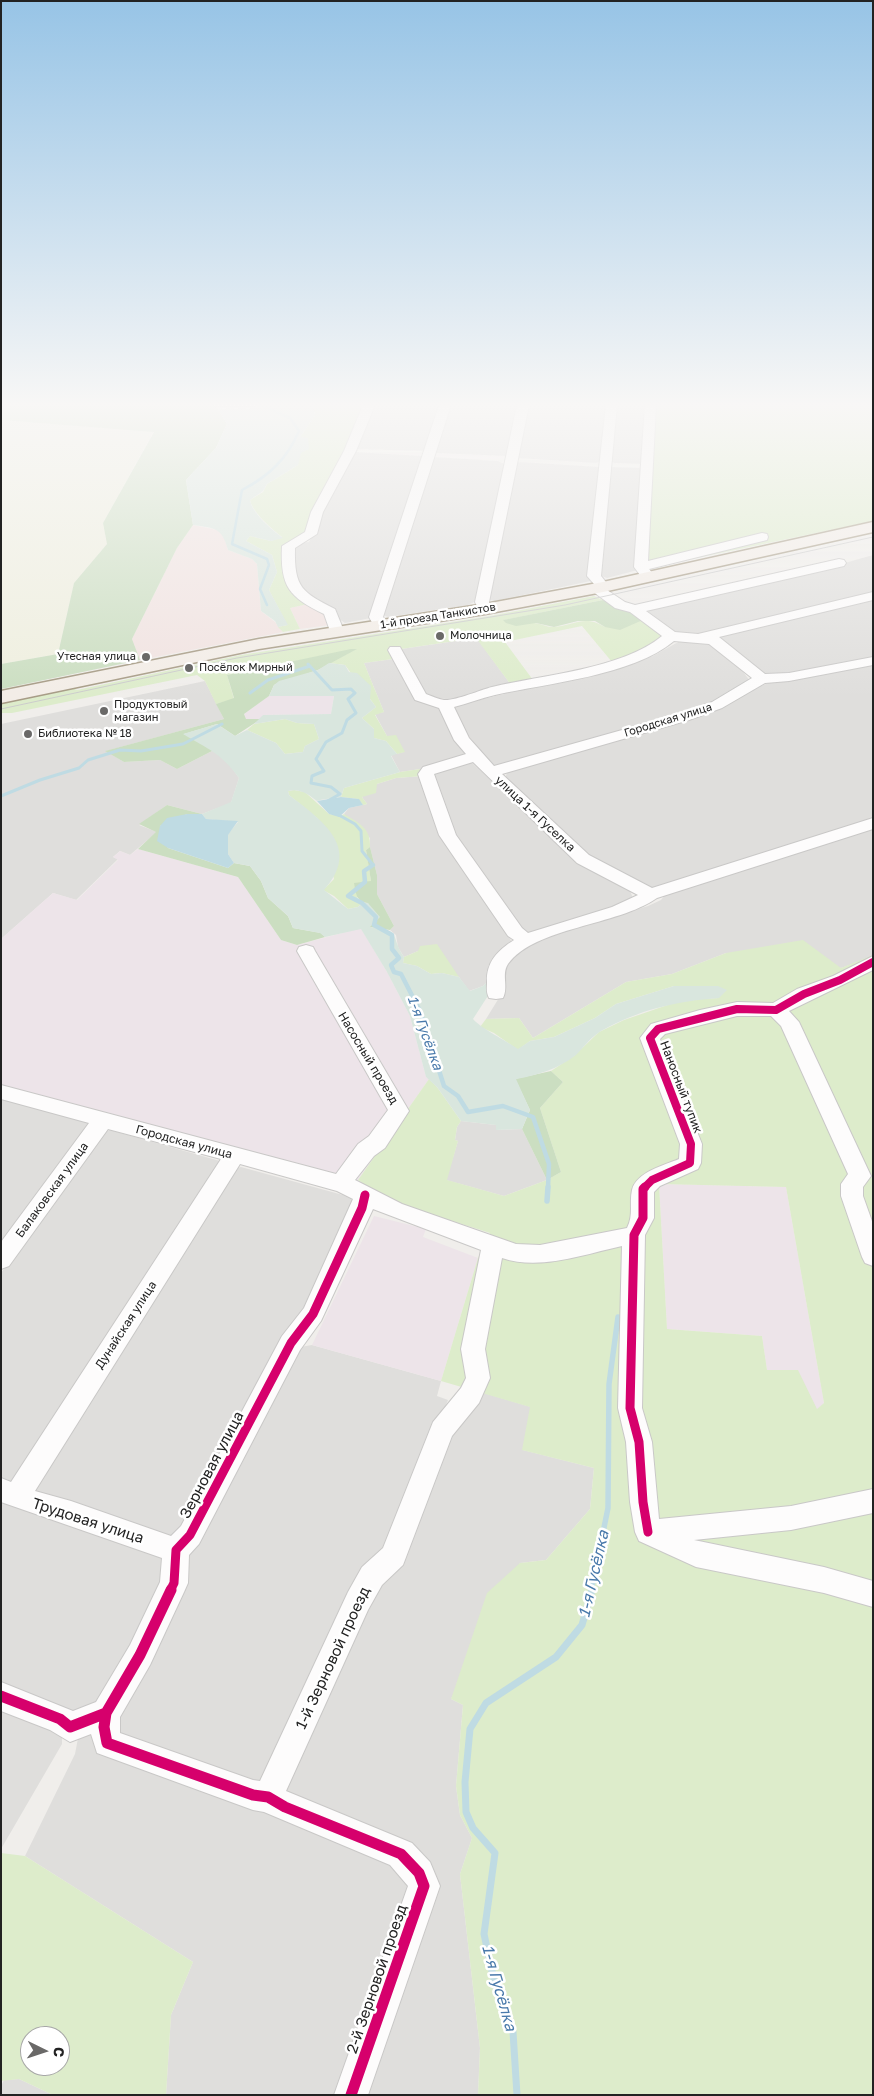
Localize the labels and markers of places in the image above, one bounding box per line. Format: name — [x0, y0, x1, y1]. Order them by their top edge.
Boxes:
place label: Молочница — [450, 629, 512, 643]
marker: Молочница — [434, 630, 446, 642]
place label: Утесная улица — [57, 650, 136, 664]
marker: Утесная улица — [140, 651, 152, 663]
place label: Посёлок Мирный — [199, 661, 293, 675]
marker: Посёлок Мирный — [183, 662, 195, 674]
place label: Продуктовый магазин — [114, 698, 187, 724]
marker: Продуктовый магазин — [98, 705, 110, 717]
place label: Библиотека № 18 — [38, 727, 132, 741]
marker: Библиотека № 18 — [22, 728, 34, 740]

